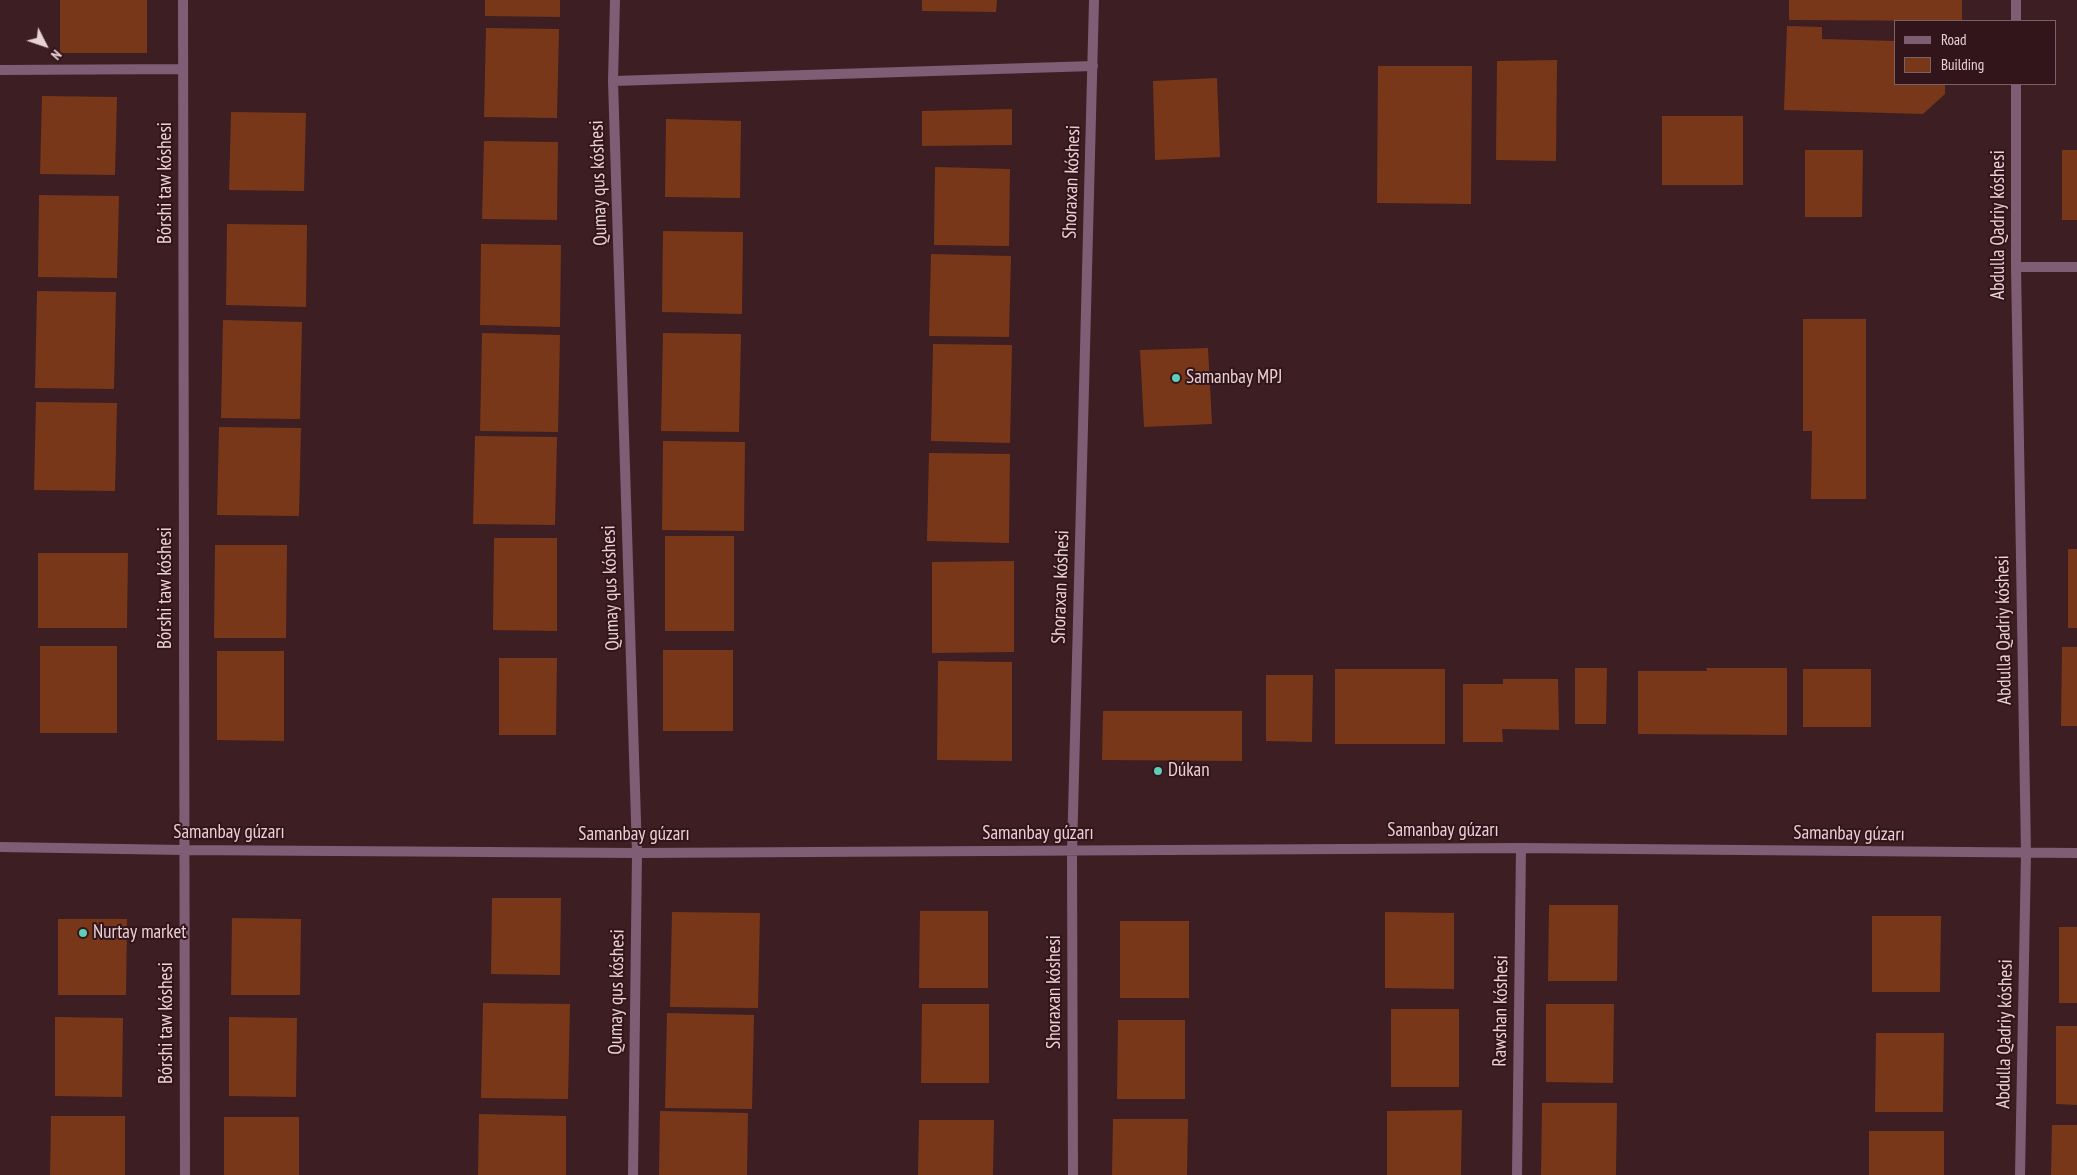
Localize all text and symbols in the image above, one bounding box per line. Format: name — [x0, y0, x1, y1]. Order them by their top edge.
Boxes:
north arrow — [20, 20, 70, 70]
legend — [1894, 20, 2057, 85]
text: Road — [1941, 30, 1967, 49]
text: N — [47, 46, 66, 64]
text: Building — [1941, 55, 1984, 74]
street label: Qumay qus kóshesi — [585, 120, 613, 246]
street label: Bórshi taw kóshesi — [155, 122, 177, 244]
street label: Shoraxan kóshesi — [1059, 125, 1085, 239]
street label: Abdulla Qadriy kóshesi — [1988, 150, 2010, 300]
place label: Samanbay MPJ — [1186, 367, 1282, 389]
marker: Samanbay MPJ — [1170, 372, 1182, 384]
street label: Qumay qus kóshesi — [597, 525, 625, 651]
street label: Bórshi taw kóshesi — [155, 527, 177, 649]
street label: Shoraxan kóshesi — [1048, 530, 1074, 644]
street label: Abdulla Qadriy kóshesi — [1991, 555, 2017, 705]
place label: Dúkan — [1168, 760, 1210, 782]
marker: Dúkan — [1152, 765, 1164, 777]
street label: Samanbay gúzarı — [1387, 820, 1499, 842]
street label: Samanbay gúzarı — [173, 822, 285, 844]
street label: Samanbay gúzarı — [1793, 822, 1905, 846]
street label: Samanbay gúzarı — [982, 823, 1094, 845]
street label: Samanbay gúzarı — [578, 824, 690, 846]
place label: Nurtay market — [93, 922, 187, 944]
marker: Nurtay market — [77, 927, 89, 939]
street label: Qumay qus kóshesi — [605, 929, 629, 1055]
street label: Shoraxan kóshesi — [1044, 935, 1066, 1049]
street label: Rawshan kóshesi — [1489, 955, 1513, 1067]
street label: Abdulla Qadriy kóshesi — [1992, 959, 2018, 1109]
street label: Bórshi taw kóshesi — [156, 962, 178, 1084]

